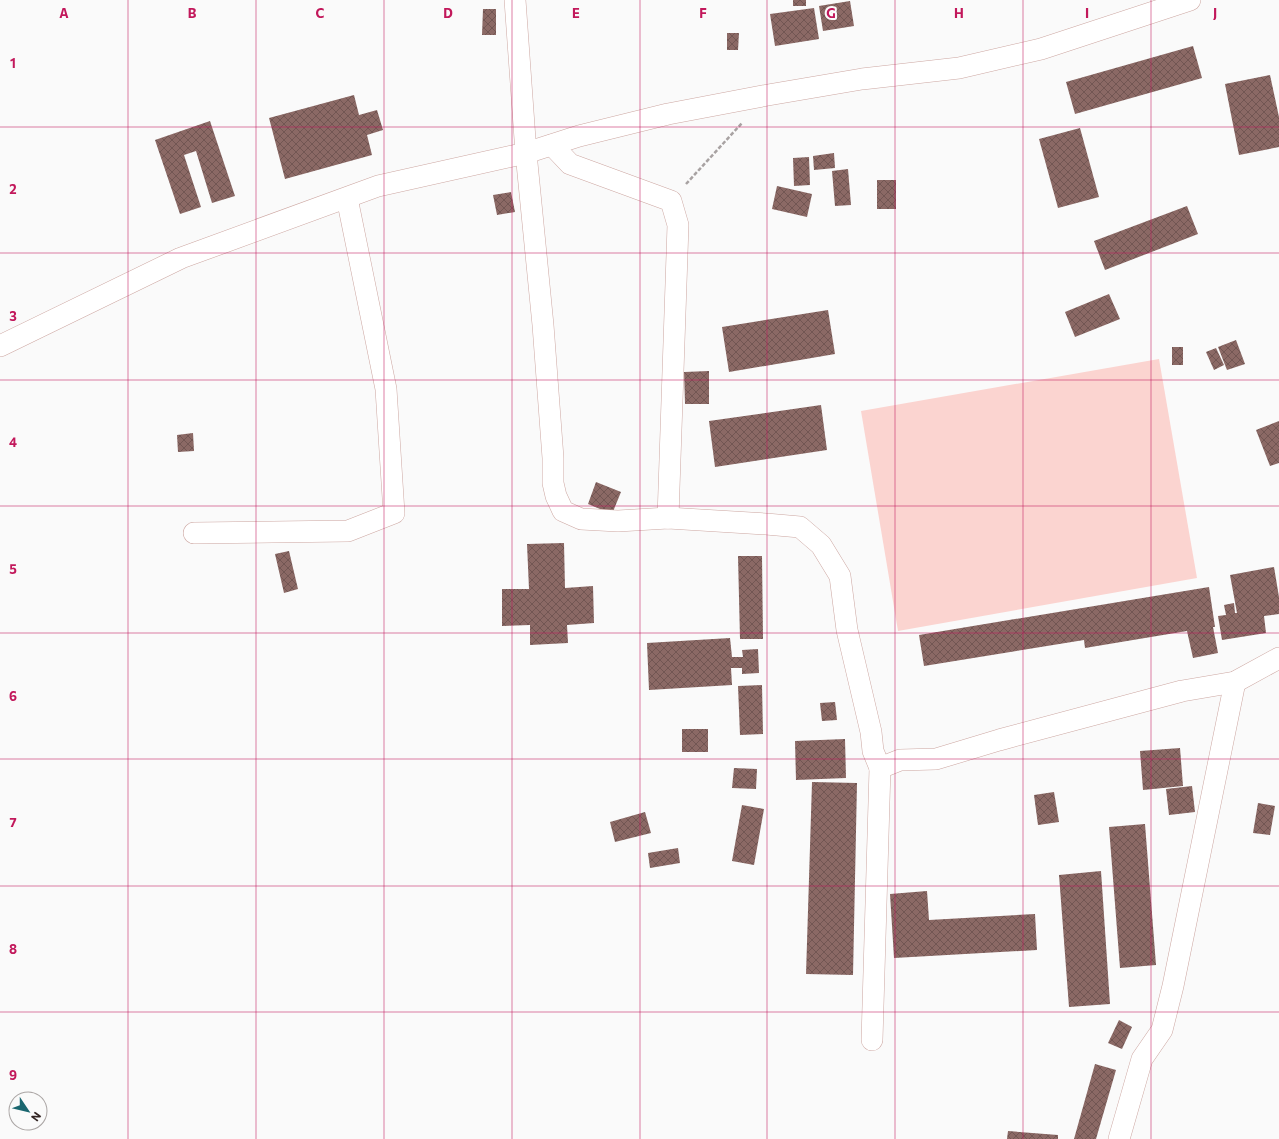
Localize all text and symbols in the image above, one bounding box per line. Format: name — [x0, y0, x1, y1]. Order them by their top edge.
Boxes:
text: A — [59, 5, 69, 21]
text: B — [188, 5, 197, 21]
text: C — [316, 5, 325, 21]
text: D — [443, 5, 453, 21]
text: E — [572, 5, 580, 21]
text: F — [699, 5, 707, 21]
text: G — [826, 5, 836, 21]
text: H — [954, 5, 964, 21]
text: I — [1085, 5, 1089, 21]
text: J — [1213, 5, 1217, 21]
text: 1 — [10, 55, 16, 71]
text: 2 — [9, 181, 17, 197]
text: 3 — [9, 308, 17, 324]
text: 4 — [9, 434, 17, 450]
text: 5 — [9, 561, 17, 577]
text: 6 — [9, 688, 17, 704]
text: 7 — [9, 814, 17, 830]
text: 8 — [9, 941, 17, 957]
text: 9 — [9, 1067, 17, 1083]
north arrow — [8, 1091, 48, 1131]
text: N — [29, 1110, 44, 1124]

